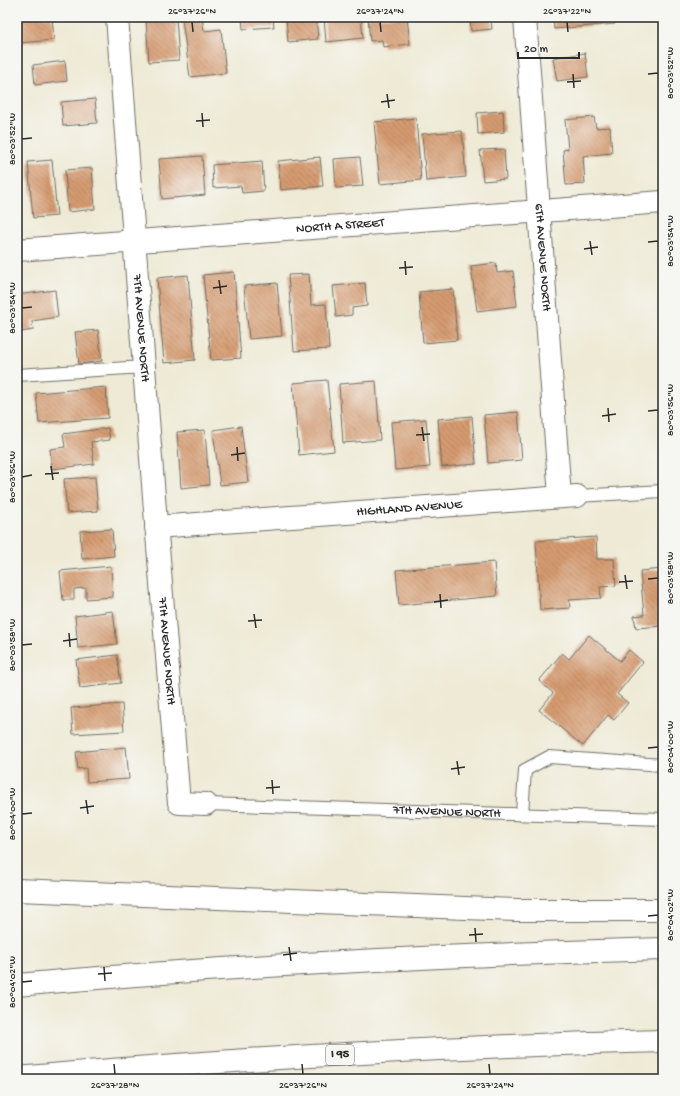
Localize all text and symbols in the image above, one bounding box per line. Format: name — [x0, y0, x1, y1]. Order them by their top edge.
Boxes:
text: 26°37'26"N — [168, 6, 216, 18]
text: 26°37'24"N — [356, 6, 404, 18]
text: 26°37'22"N — [543, 6, 591, 18]
scale bar — [518, 34, 579, 60]
text: 20 m — [524, 43, 549, 57]
text: 80°03'52"W — [665, 47, 677, 99]
text: 80°03'52"W — [7, 113, 19, 165]
street label: 6TH AVENUE NORTH — [531, 203, 554, 312]
street label: NORTH A STREET — [295, 215, 386, 237]
text: 80°03'54"W — [665, 215, 677, 267]
street label: 7TH AVENUE NORTH — [129, 273, 153, 383]
text: 80°03'54"W — [7, 282, 19, 334]
text: 80°03'56"W — [665, 383, 677, 436]
text: 80°03'56"W — [7, 450, 19, 503]
street label: HIGHLAND AVENUE — [356, 497, 464, 520]
text: 80°03'58"W — [665, 551, 677, 604]
street label: 7TH AVENUE NORTH — [155, 596, 178, 706]
text: 80°03'58"W — [7, 618, 19, 671]
text: 80°04'00"W — [665, 720, 677, 773]
text: 80°04'00"W — [7, 787, 19, 840]
street label: 7TH AVENUE NORTH — [392, 803, 502, 821]
text: 80°04'02"W — [665, 889, 677, 941]
text: 80°04'02"W — [7, 956, 19, 1008]
road number: I 95 — [326, 1045, 354, 1065]
text: 26°37'28"N — [91, 1080, 140, 1092]
text: 26°37'26"N — [279, 1080, 327, 1092]
text: 26°37'24"N — [466, 1080, 514, 1092]

